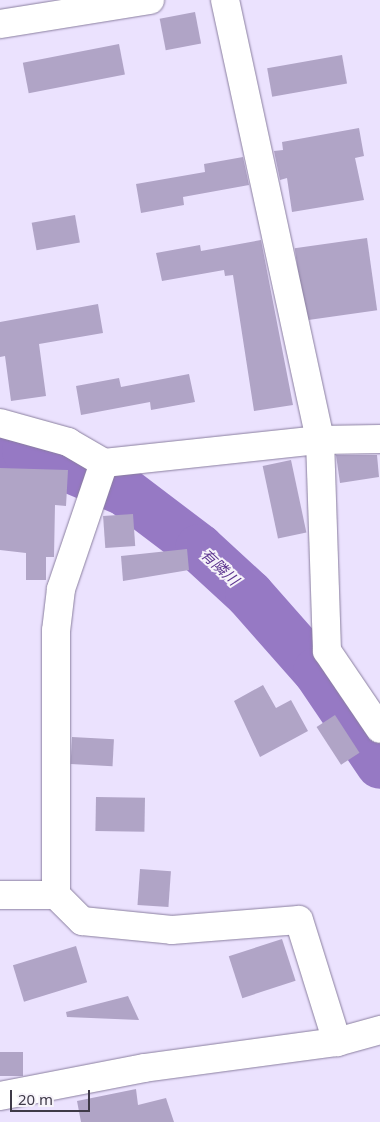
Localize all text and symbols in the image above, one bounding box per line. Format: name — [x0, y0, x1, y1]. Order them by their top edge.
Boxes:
water label: 有隣川 — [197, 545, 243, 589]
scale bar — [12, 1080, 92, 1112]
text: 20 m — [18, 1089, 53, 1109]

